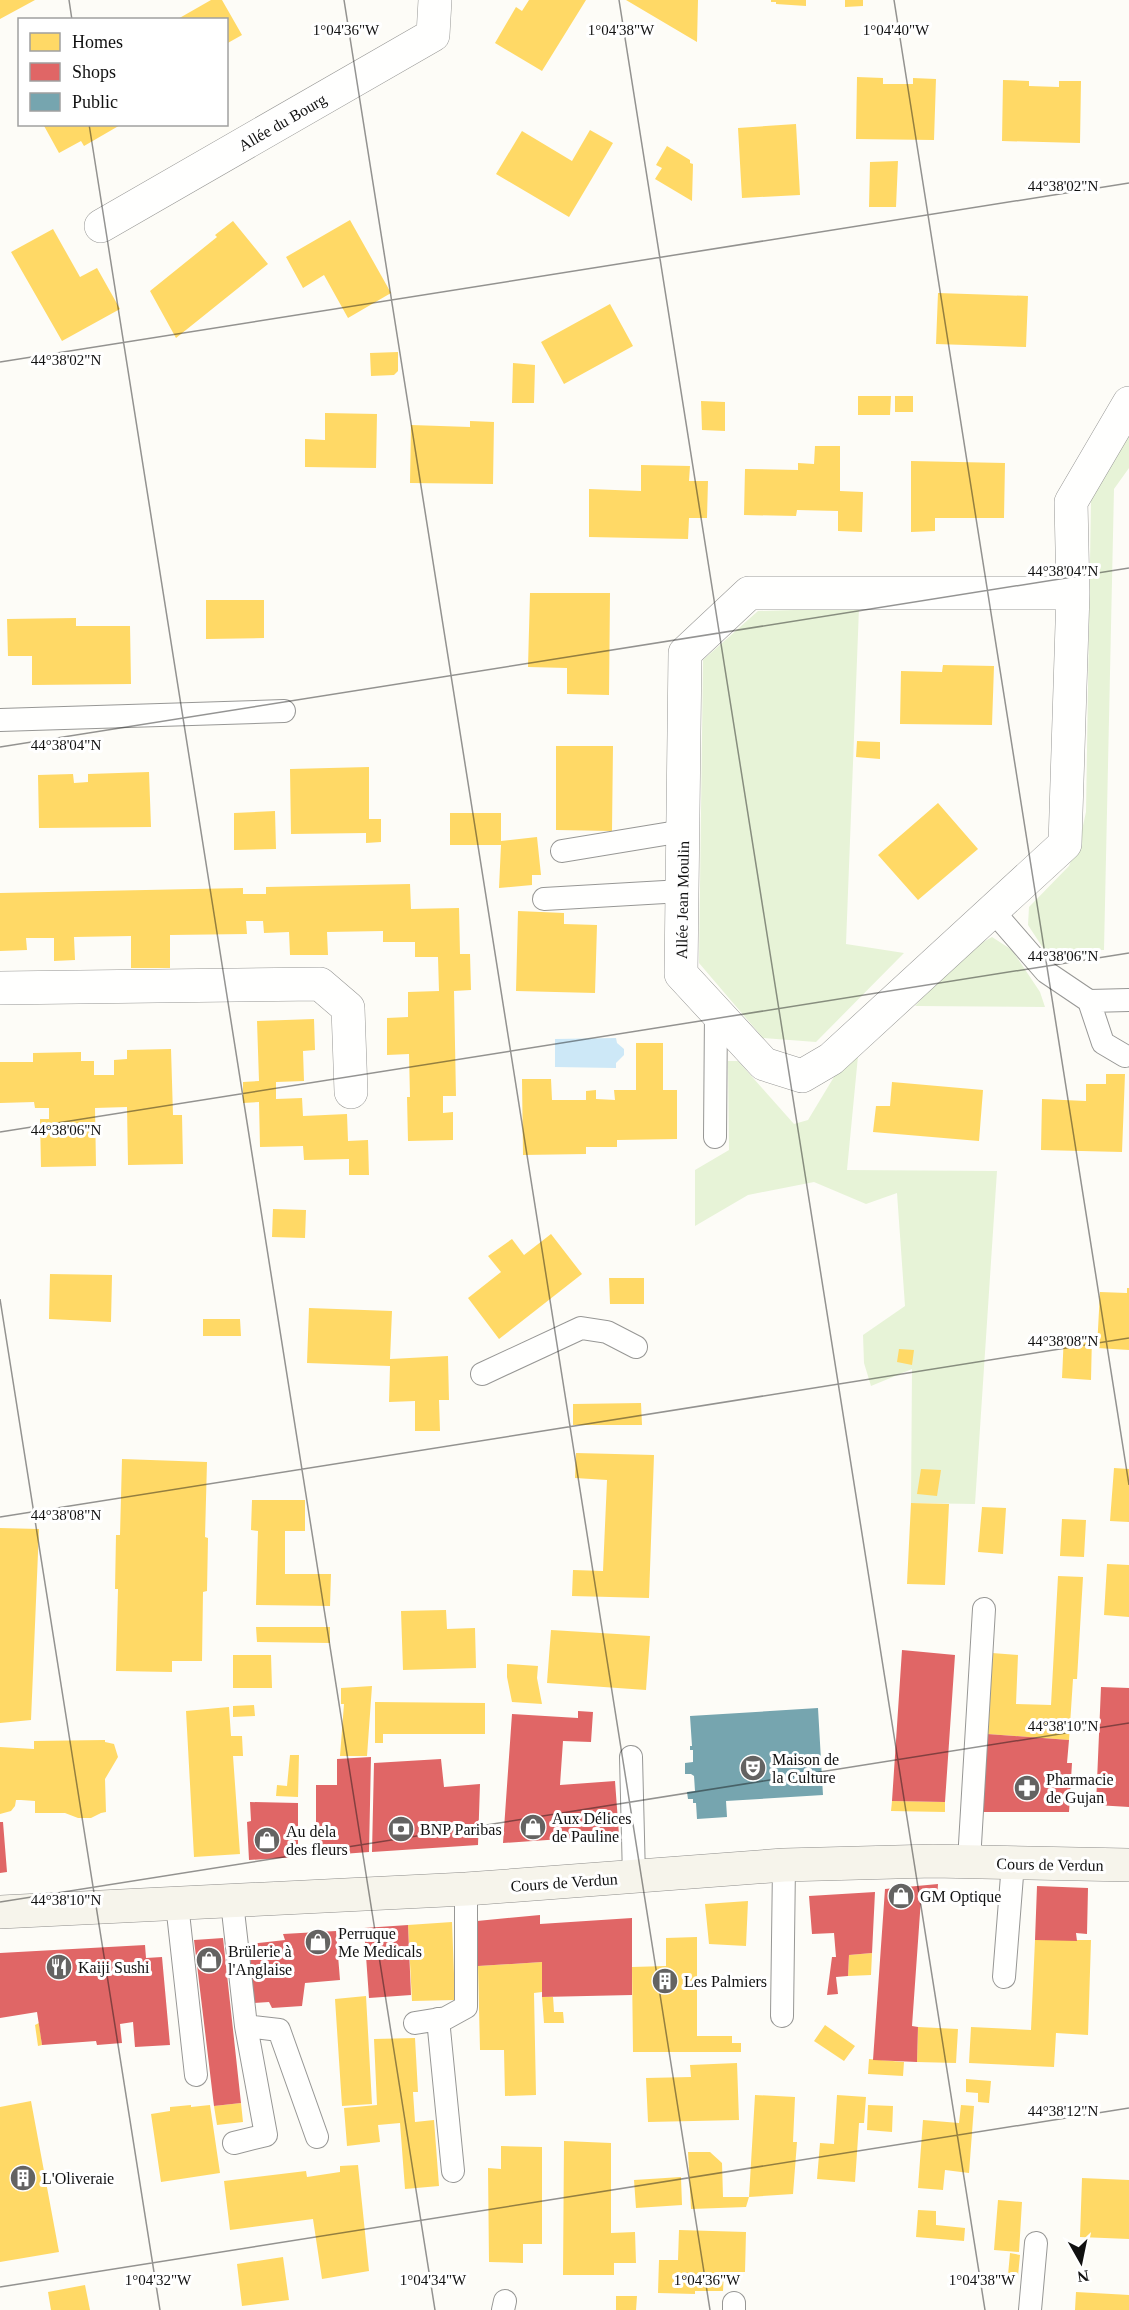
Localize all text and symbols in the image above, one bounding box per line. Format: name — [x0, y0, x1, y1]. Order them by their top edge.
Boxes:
legend — [18, 18, 228, 126]
text: 1°04'36"W — [313, 22, 380, 38]
text: 1°04'38"W — [588, 22, 655, 38]
text: 1°04'40"W — [863, 22, 930, 38]
text: Homes — [72, 32, 123, 52]
text: Shops — [72, 62, 116, 82]
street label: Allée du Bourg — [235, 90, 330, 155]
text: Public — [72, 92, 118, 112]
text: 44°38'02"N — [1028, 178, 1098, 194]
text: 44°38'02"N — [31, 352, 101, 368]
text: 44°38'04"N — [1028, 563, 1098, 579]
text: 44°38'04"N — [31, 737, 101, 753]
street label: Allée Jean Moulin — [673, 841, 692, 959]
text: 44°38'06"N — [1028, 948, 1098, 964]
text: 44°38'06"N — [31, 1122, 101, 1138]
text: 44°38'08"N — [1028, 1333, 1098, 1349]
text: 44°38'08"N — [31, 1507, 101, 1523]
text: 44°38'10"N — [1028, 1718, 1098, 1734]
place label: Maison de la Culture — [772, 1751, 839, 1786]
theatre icon: Maison de la Culture — [738, 1753, 768, 1783]
place label: Pharmacie de Gujan — [1046, 1771, 1114, 1807]
pharmacy icon: Pharmacie de Gujan — [1012, 1773, 1042, 1803]
place label: Aux Délices de Pauline — [552, 1810, 632, 1845]
shop icon: Aux Délices de Pauline — [518, 1812, 548, 1842]
bank icon: BNP Paribas — [386, 1814, 416, 1844]
place label: BNP Paribas — [420, 1821, 502, 1838]
place label: Au dela des fleurs — [286, 1823, 348, 1858]
shop icon: Au dela des fleurs — [252, 1825, 282, 1855]
street label: Cours de Verdun — [996, 1855, 1104, 1874]
street label: Cours de Verdun — [510, 1870, 618, 1895]
shop icon: GM Optique — [886, 1881, 916, 1911]
place label: GM Optique — [920, 1888, 1001, 1906]
text: 44°38'10"N — [31, 1892, 101, 1908]
place label: Perruque Me Medicals — [338, 1925, 422, 1960]
shop icon: Perruque Me Medicals — [303, 1927, 333, 1957]
place label: Brülerie à l'Anglaise — [228, 1943, 292, 1979]
shop icon: Brülerie à l'Anglaise — [194, 1945, 224, 1975]
restaurant icon: Kaiji Sushi — [44, 1952, 74, 1982]
place label: Kaiji Sushi — [78, 1959, 150, 1977]
building icon: Les Palmiers — [650, 1966, 680, 1996]
place label: Les Palmiers — [684, 1973, 767, 1990]
text: 44°38'12"N — [1028, 2103, 1098, 2119]
building icon: L'Oliveraie — [8, 2163, 38, 2193]
place label: L'Oliveraie — [42, 2170, 114, 2187]
north arrow — [1051, 2232, 1111, 2292]
text: N — [1076, 2267, 1090, 2286]
text: 1°04'32"W — [125, 2272, 192, 2288]
text: 1°04'34"W — [400, 2272, 467, 2288]
text: 1°04'36"W — [674, 2272, 741, 2288]
text: 1°04'38"W — [949, 2272, 1016, 2288]

